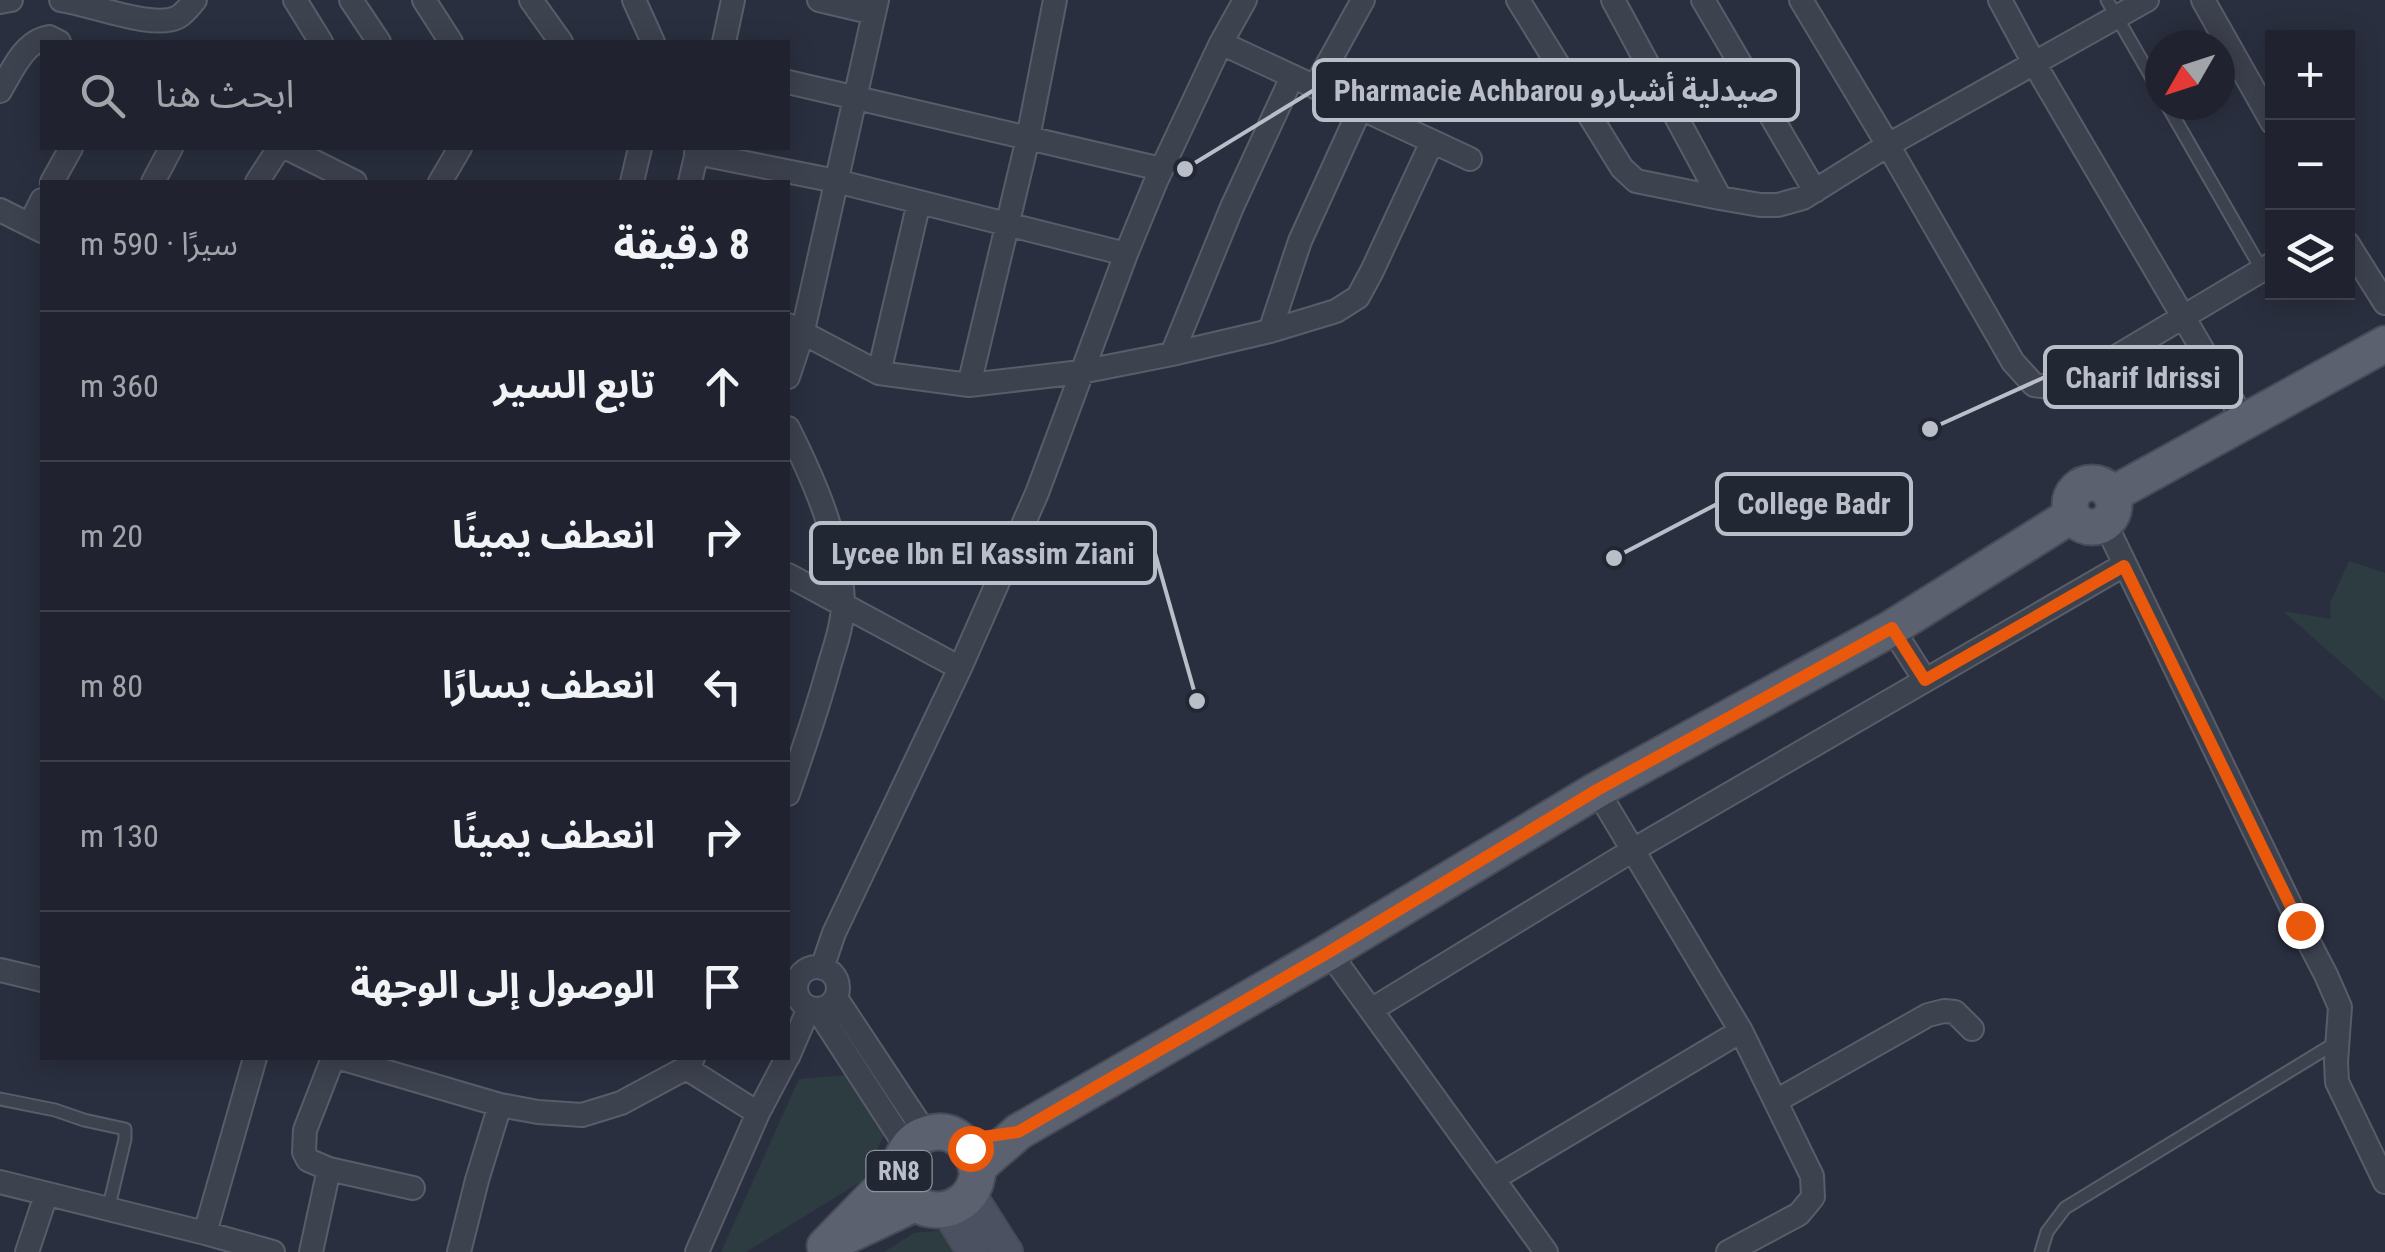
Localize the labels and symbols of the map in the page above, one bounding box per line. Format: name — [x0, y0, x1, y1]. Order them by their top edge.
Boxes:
north arrow — [2145, 30, 2235, 120]
callout: Pharmacie Achbarou صيدلية أشبارو — [1314, 60, 1798, 120]
text: Pharmacie Achbarou صيدلية أشبارو — [1334, 71, 1778, 108]
callout: Charif Idrissi — [2045, 347, 2241, 407]
text: Charif Idrissi — [2065, 360, 2221, 395]
callout: College Badr — [1717, 474, 1911, 534]
text: College Badr — [1737, 486, 1891, 521]
callout: Lycee Ibn El Kassim Ziani — [811, 523, 1155, 583]
text: Lycee Ibn El Kassim Ziani — [831, 536, 1135, 571]
route end — [2278, 903, 2324, 949]
route start — [948, 1126, 994, 1172]
road number: RN8 — [866, 1151, 932, 1191]

